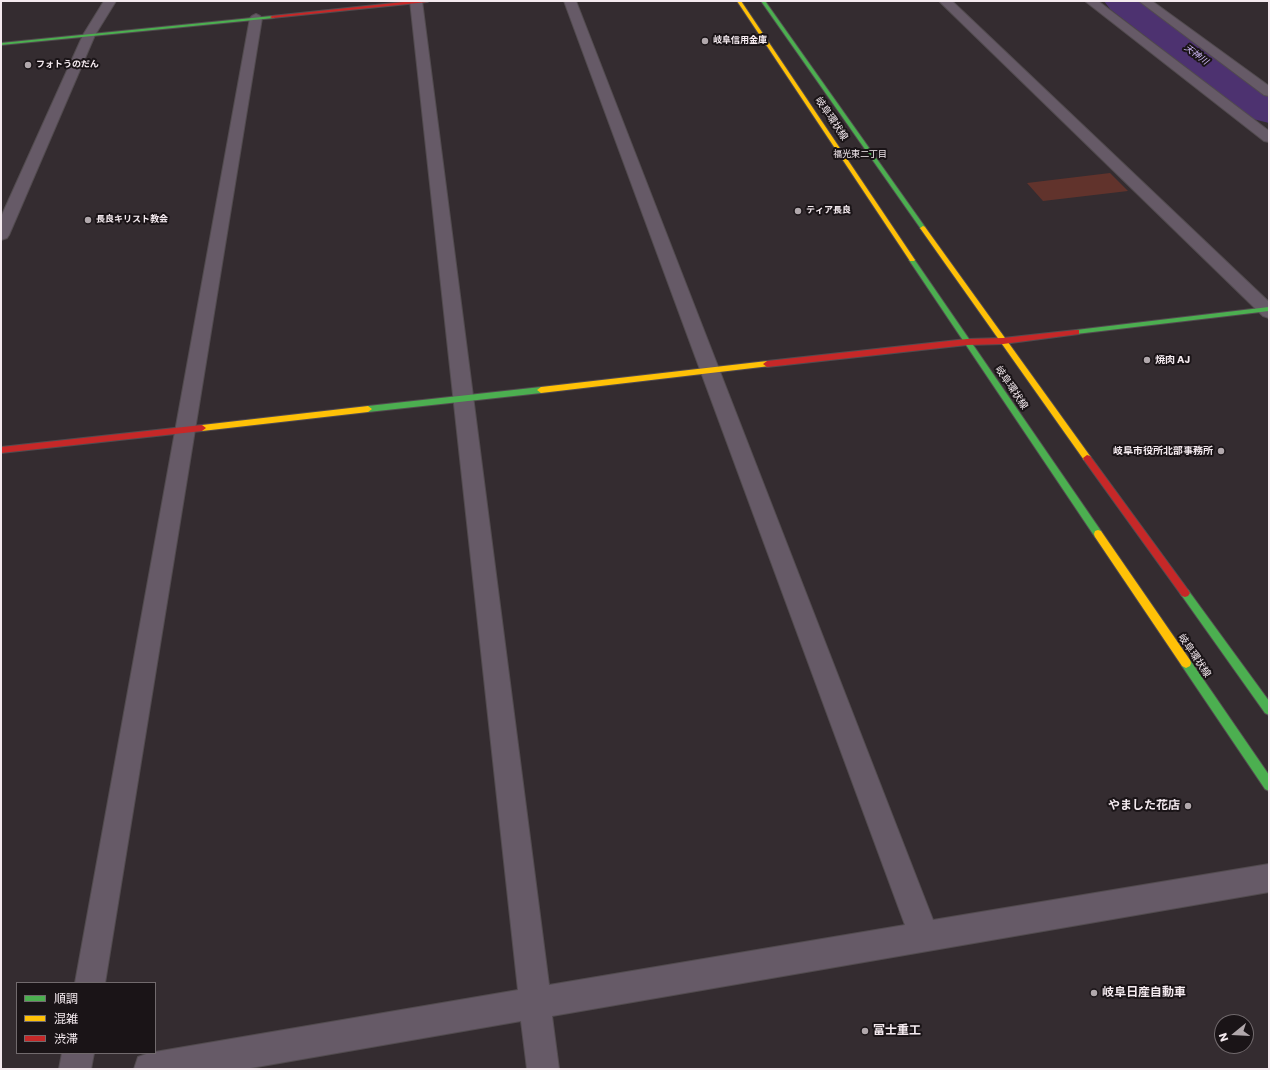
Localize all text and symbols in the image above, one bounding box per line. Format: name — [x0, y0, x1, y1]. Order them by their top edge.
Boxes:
marker: 岐阜信用金庫 — [700, 36, 710, 46]
place label: 岐阜信用金庫 — [713, 36, 767, 46]
water label: 天神川 — [1182, 43, 1210, 67]
marker: フォトうのだん — [23, 60, 33, 70]
place label: フォトうのだん — [36, 60, 99, 70]
street label: 岐阜環状線 — [812, 95, 850, 143]
district label: 福光東二丁目 — [833, 150, 887, 160]
marker: ティア長良 — [793, 206, 803, 216]
place label: ティア長良 — [806, 206, 851, 216]
marker: 長良キリスト教会 — [83, 215, 93, 225]
place label: 長良キリスト教会 — [96, 215, 168, 225]
place label: 焼肉 AJ — [1155, 354, 1190, 366]
marker: 焼肉 AJ — [1142, 355, 1152, 365]
street label: 岐阜環状線 — [992, 364, 1030, 412]
place label: 岐阜市役所北部事務所 — [1113, 445, 1213, 457]
marker: 岐阜市役所北部事務所 — [1216, 446, 1226, 456]
street label: 岐阜環状線 — [1175, 632, 1213, 680]
place label: やました花店 — [1108, 799, 1180, 813]
marker: やました花店 — [1183, 801, 1193, 811]
legend — [16, 982, 156, 1054]
place label: 岐阜日産自動車 — [1102, 986, 1186, 1000]
marker: 岐阜日産自動車 — [1089, 988, 1099, 998]
text: 順調 — [54, 990, 78, 1007]
text: 混雑 — [54, 1010, 78, 1027]
north arrow — [1214, 1014, 1254, 1054]
place label: 富士重工 — [873, 1024, 921, 1038]
marker: 富士重工 — [860, 1026, 870, 1036]
text: 渋滞 — [54, 1030, 78, 1047]
text: N — [1215, 1031, 1232, 1044]

